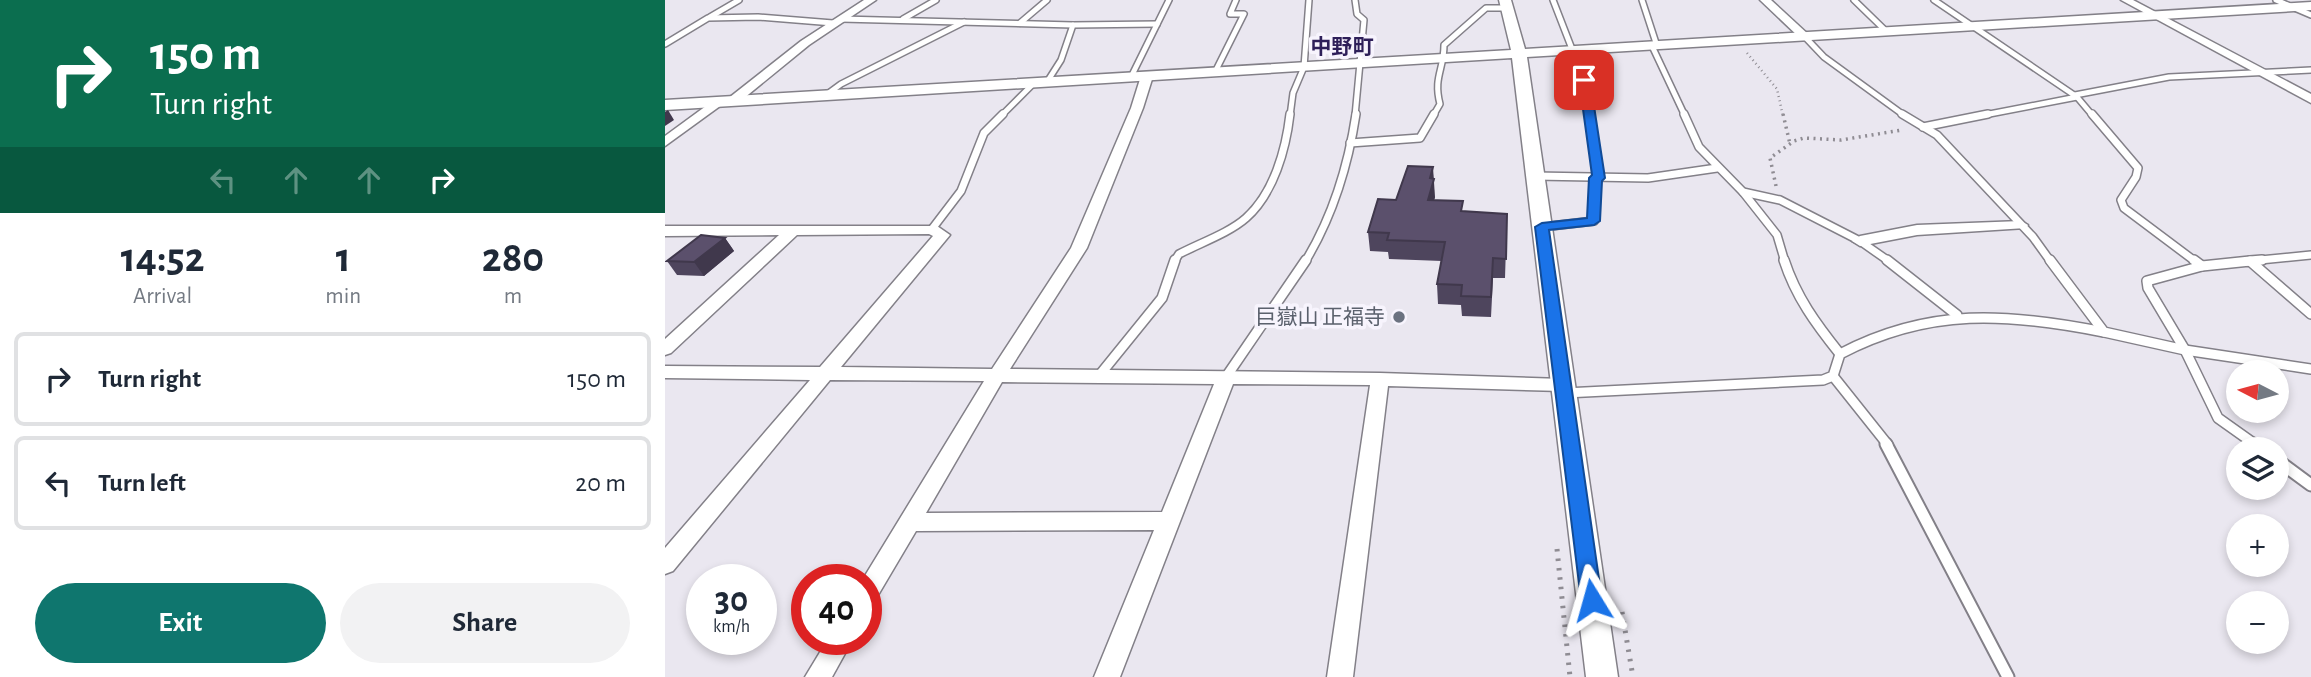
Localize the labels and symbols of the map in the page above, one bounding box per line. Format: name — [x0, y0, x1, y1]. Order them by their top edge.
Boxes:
district label: 中野町 — [1311, 36, 1374, 58]
pin — [1554, 50, 1614, 110]
place label: 巨嶽山 正福寺 — [1256, 306, 1385, 328]
marker: 巨嶽山 正福寺 — [1391, 309, 1407, 325]
north arrow — [2226, 360, 2289, 424]
position arrow — [1555, 563, 1629, 637]
speed limit sign: 40 — [791, 564, 882, 655]

